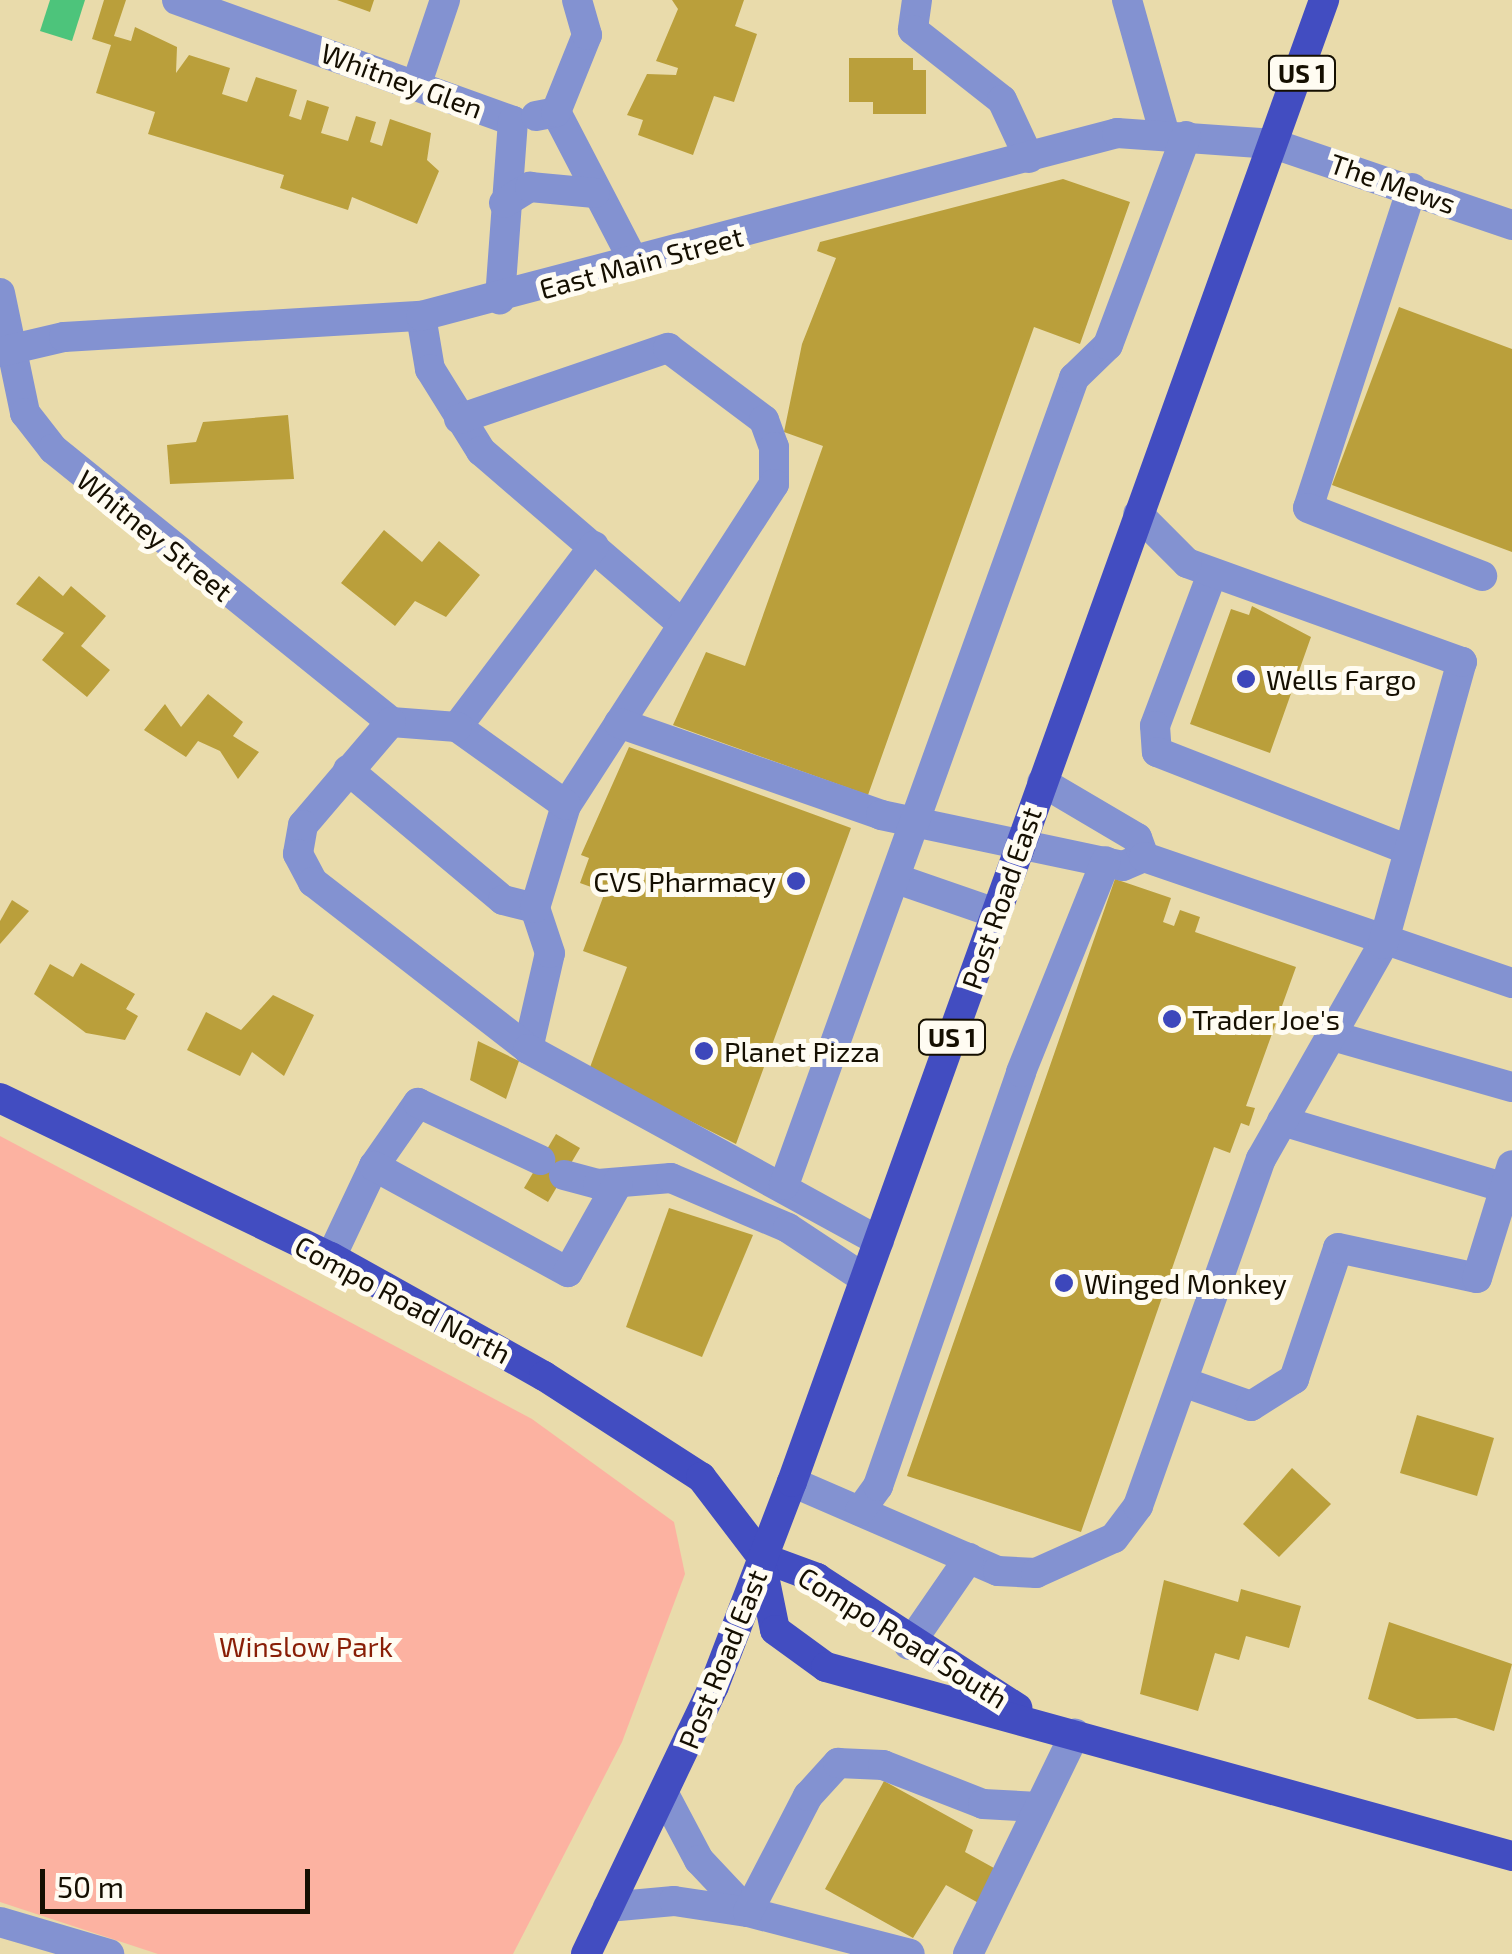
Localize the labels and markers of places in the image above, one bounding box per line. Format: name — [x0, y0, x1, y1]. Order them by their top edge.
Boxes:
place label: Wells Fargo — [1266, 662, 1417, 696]
marker: Wells Fargo — [1235, 668, 1257, 690]
place label: CVS Pharmacy — [593, 864, 776, 898]
marker: CVS Pharmacy — [785, 870, 807, 892]
place label: Trader Joe's — [1192, 1002, 1341, 1036]
marker: Trader Joe's — [1161, 1008, 1183, 1030]
place label: Planet Pizza — [724, 1034, 880, 1068]
marker: Planet Pizza — [693, 1040, 715, 1062]
place label: Winged Monkey — [1084, 1266, 1287, 1300]
marker: Winged Monkey — [1053, 1272, 1075, 1294]

